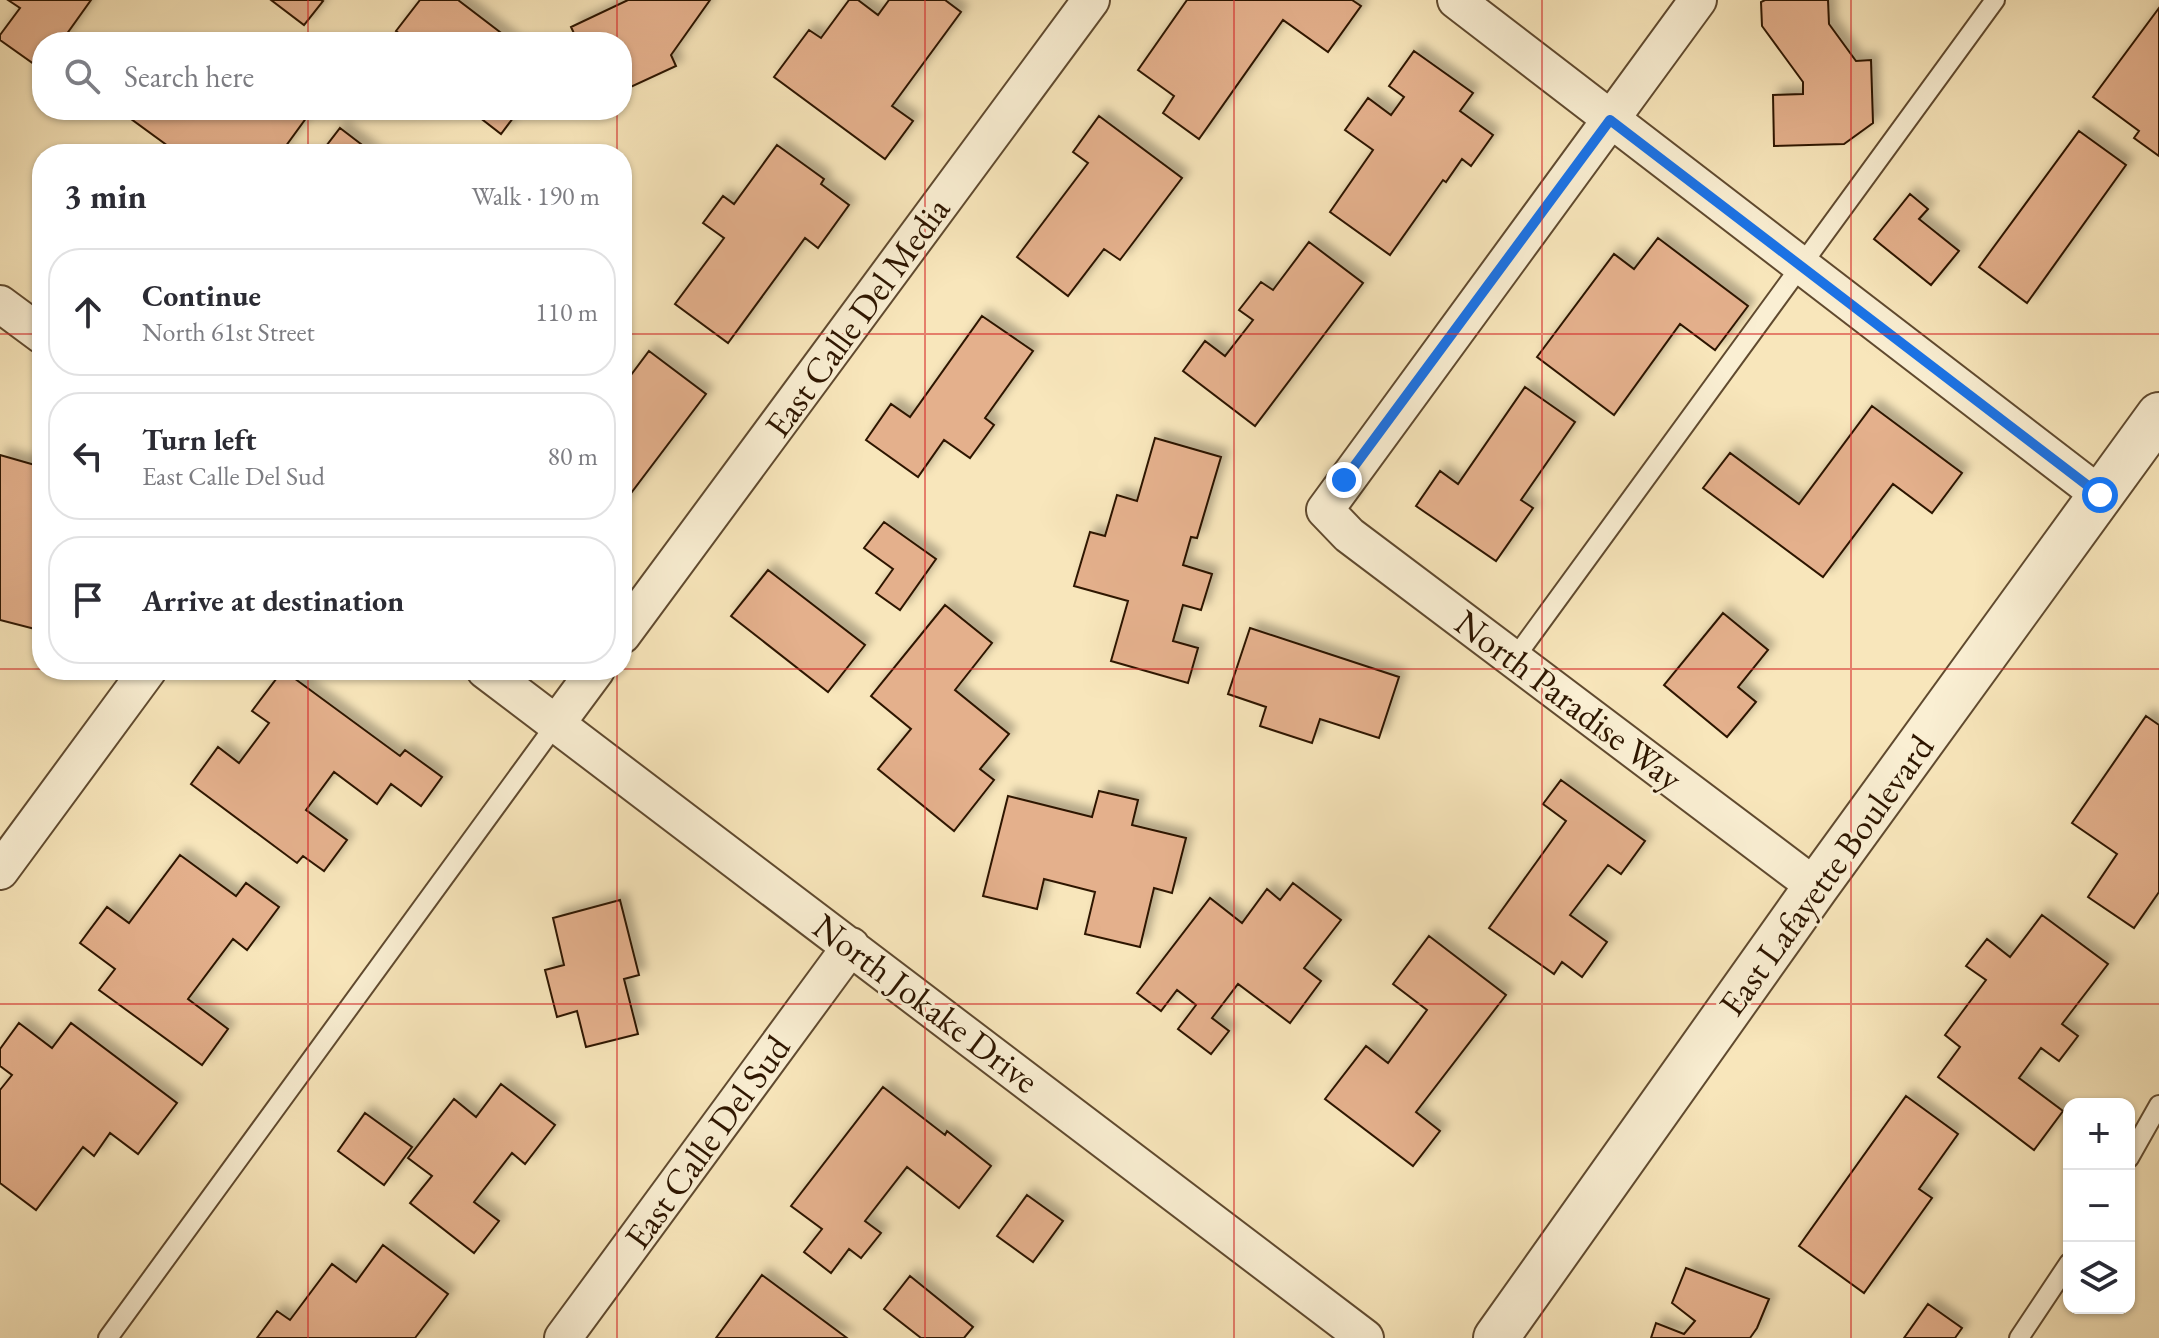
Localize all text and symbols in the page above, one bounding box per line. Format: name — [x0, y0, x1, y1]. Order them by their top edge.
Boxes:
search box — [32, 32, 632, 120]
icon: search — [60, 54, 104, 98]
text: Search here — [124, 57, 254, 96]
text: 3 min — [64, 174, 147, 218]
text: Walk · 190 m — [472, 179, 600, 213]
street label: East Calle Del Media — [754, 187, 960, 447]
text: Continue — [142, 276, 261, 315]
icon: ahead — [66, 290, 110, 334]
text: 110 m — [535, 295, 598, 329]
text: North 61st Street — [142, 315, 315, 349]
text: Turn left — [142, 420, 256, 459]
icon: left — [66, 434, 110, 478]
text: 80 m — [548, 439, 598, 473]
text: East Calle Del Sud — [142, 459, 325, 493]
route end — [1326, 462, 1362, 498]
route start — [2082, 477, 2118, 513]
icon: arrive — [66, 578, 110, 622]
text: Arrive at destination — [142, 581, 404, 620]
street label: North Paradise Way — [1446, 599, 1692, 801]
street label: East Lafayette Boulevard — [1708, 724, 1945, 1025]
street label: North Jokake Drive — [804, 903, 1048, 1103]
street label: East Calle Del Sud — [614, 1025, 801, 1258]
map controls — [2063, 1098, 2135, 1314]
button: + — [2063, 1098, 2135, 1170]
button: − — [2063, 1170, 2135, 1242]
button: layers — [2063, 1242, 2135, 1314]

